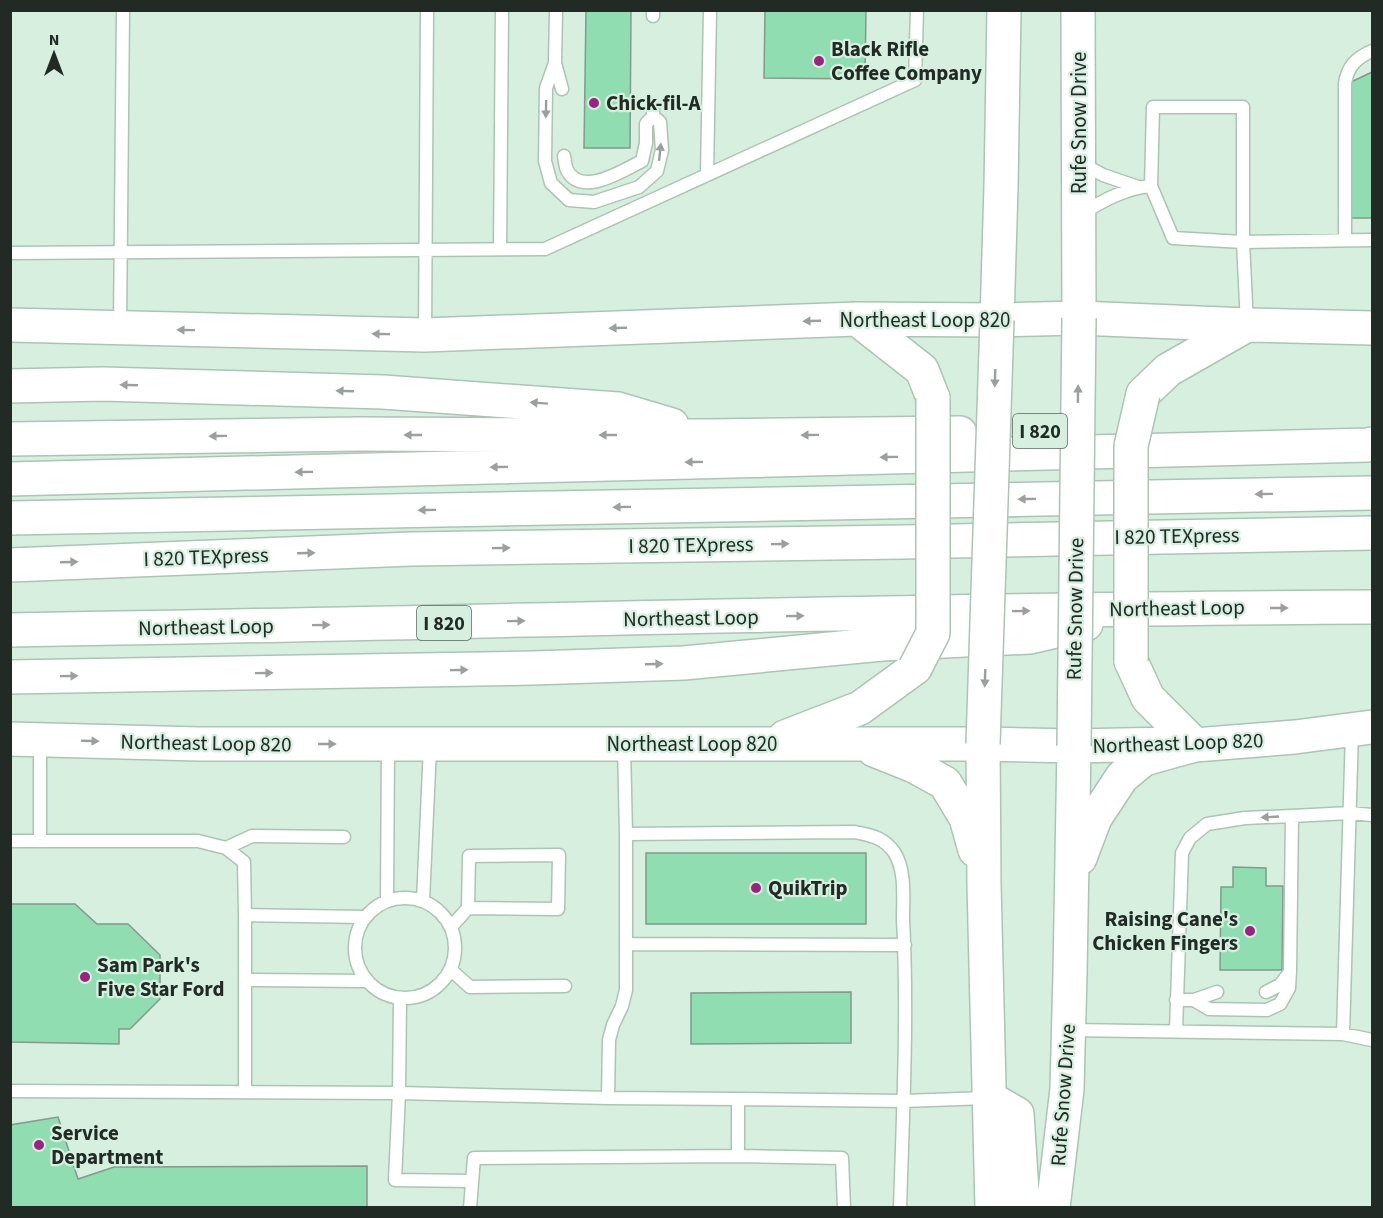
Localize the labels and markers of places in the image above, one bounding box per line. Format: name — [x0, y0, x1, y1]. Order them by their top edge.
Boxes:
place label: Black Rifle Coffee Company — [831, 34, 982, 88]
marker: Black Rifle Coffee Company — [812, 54, 826, 68]
place label: Chick-fil-A — [606, 88, 701, 118]
marker: Chick-fil-A — [587, 96, 601, 110]
place label: QuikTrip — [768, 873, 847, 903]
marker: QuikTrip — [749, 881, 763, 895]
place label: Raising Cane's Chicken Fingers — [1092, 904, 1238, 958]
marker: Raising Cane's Chicken Fingers — [1243, 924, 1257, 938]
place label: Sam Park's Five Star Ford — [97, 950, 224, 1004]
marker: Sam Park's Five Star Ford — [78, 970, 92, 984]
place label: Service Department — [51, 1118, 163, 1172]
marker: Service Department — [32, 1138, 46, 1152]

